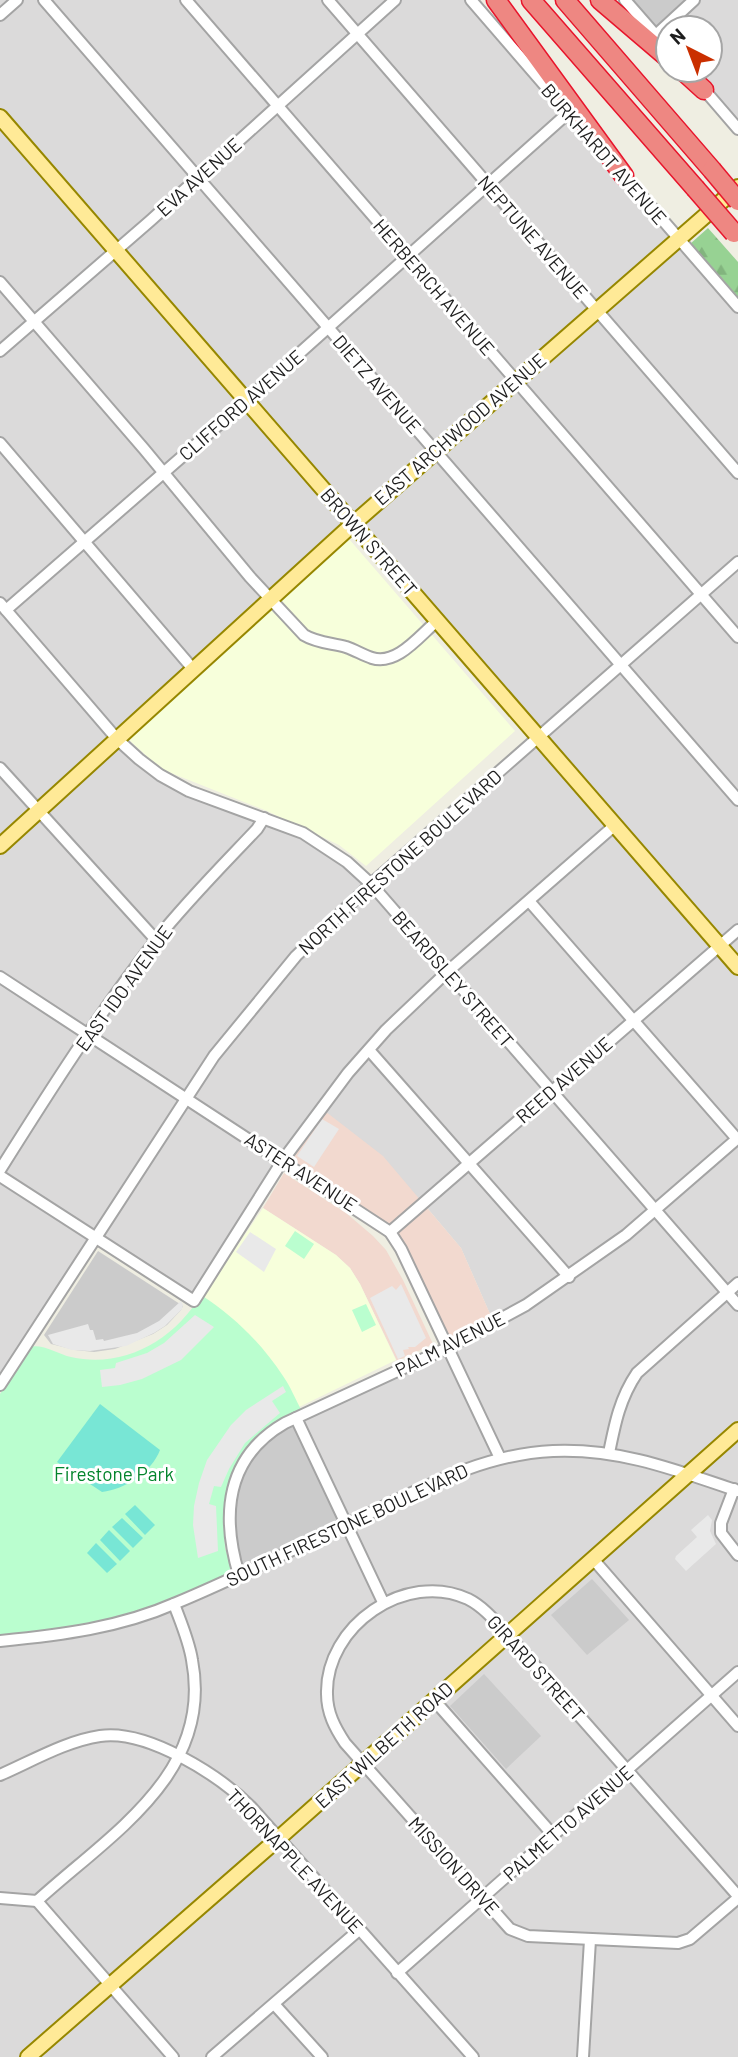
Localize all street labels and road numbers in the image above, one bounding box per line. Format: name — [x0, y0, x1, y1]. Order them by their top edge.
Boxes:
street label: BURKHARDT AVENUE — [537, 79, 672, 229]
street label: EVA AVENUE — [152, 133, 246, 221]
street label: NEPTUNE AVENUE — [474, 170, 593, 303]
street label: HERBERICH AVENUE — [369, 214, 500, 359]
street label: DIETZ AVENUE — [328, 330, 426, 438]
street label: CLIFFORD AVENUE — [174, 344, 308, 465]
street label: EAST ARCHWOOD AVENUE — [369, 348, 550, 509]
street label: BROWN STREET — [316, 483, 422, 600]
street label: NORTH FIRESTONE BOULEVARD — [293, 764, 506, 959]
street label: BEARDSLEY STREET — [388, 906, 519, 1052]
street label: EAST IDO AVENUE — [70, 920, 177, 1055]
street label: REED AVENUE — [511, 1032, 616, 1128]
street label: ASTER AVENUE — [241, 1127, 362, 1216]
street label: PALM AVENUE — [391, 1306, 509, 1381]
street label: SOUTH FIRESTONE BOULEVARD — [222, 1458, 471, 1591]
street label: GIRARD STREET — [483, 1610, 590, 1725]
street label: EAST WILBETH ROAD — [310, 1677, 457, 1812]
street label: PALMETTO AVENUE — [498, 1760, 637, 1885]
street label: THORNAPPLE AVENUE — [222, 1784, 368, 1938]
street label: MISSION DRIVE — [404, 1812, 505, 1920]

